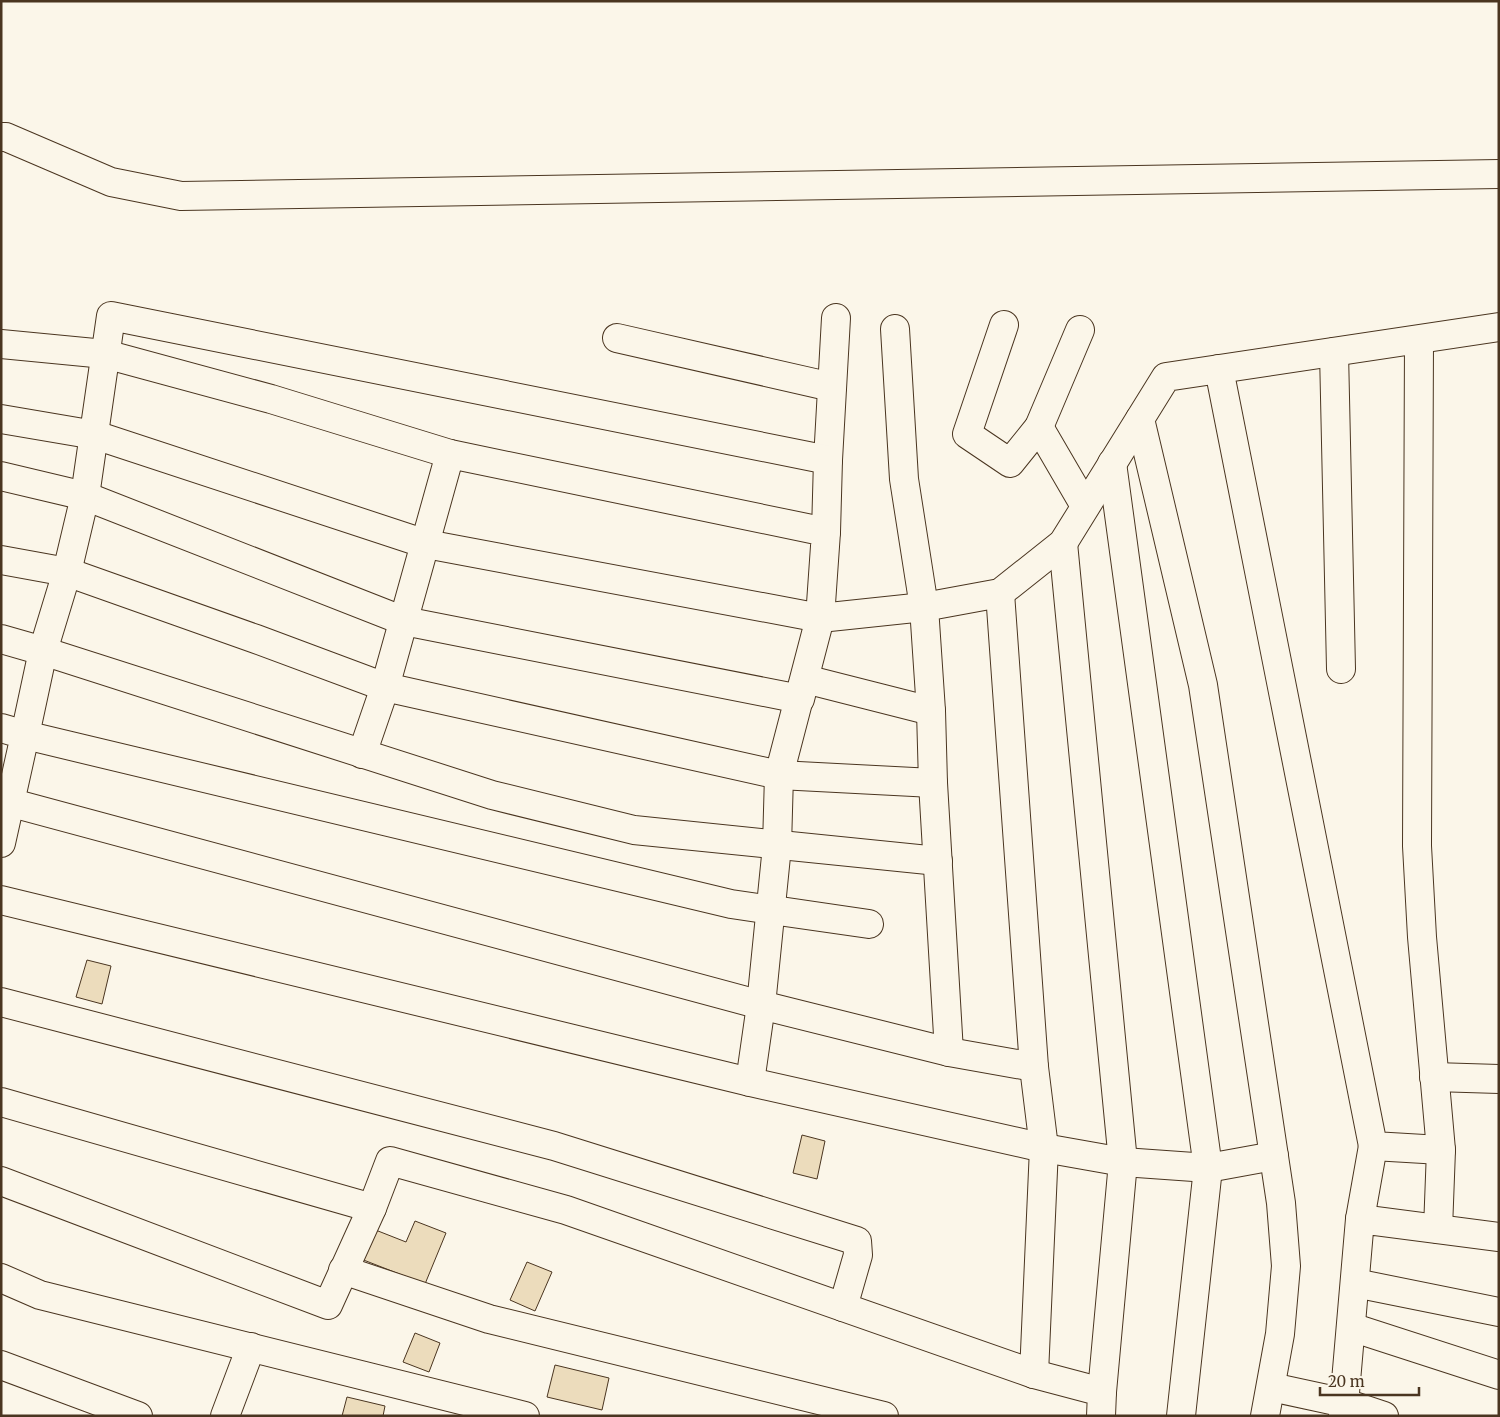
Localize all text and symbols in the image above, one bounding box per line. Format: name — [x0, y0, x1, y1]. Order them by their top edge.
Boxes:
scale bar — [1320, 1364, 1419, 1396]
text: 20 m — [1328, 1372, 1365, 1391]

